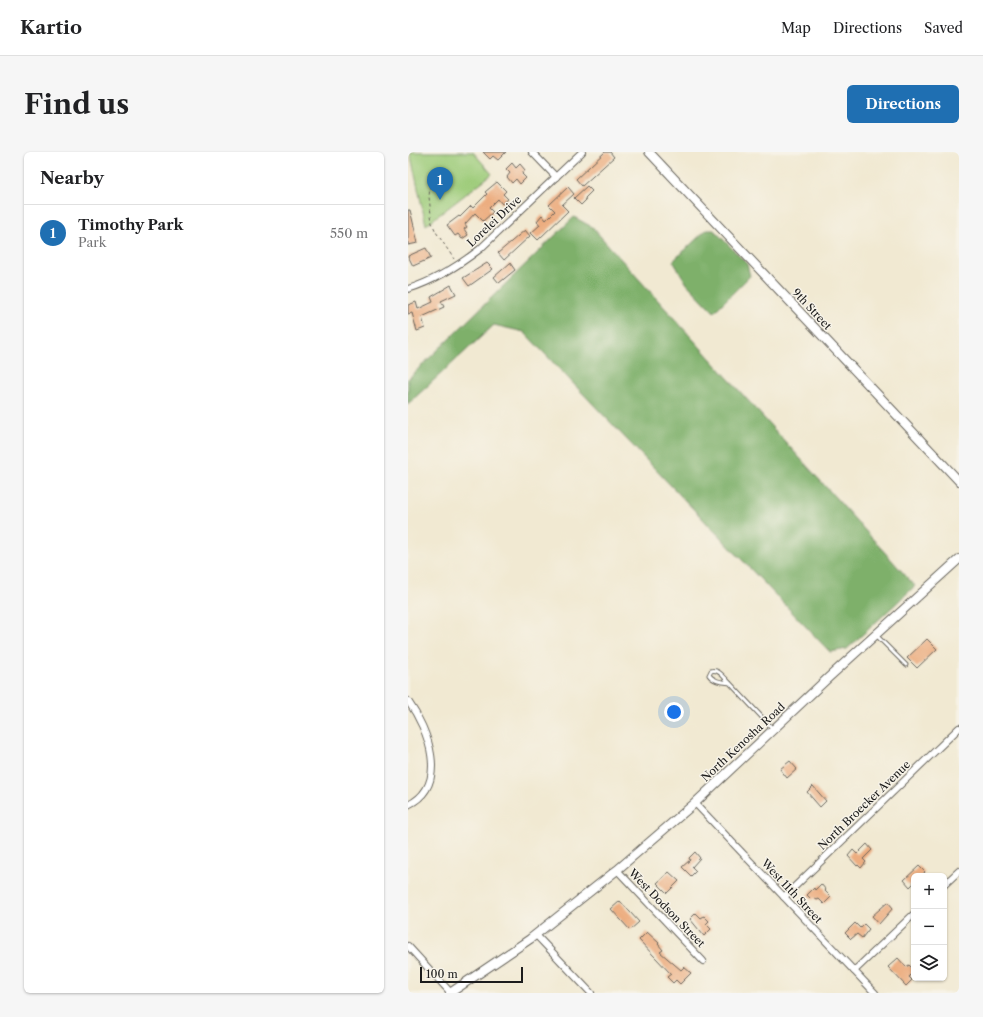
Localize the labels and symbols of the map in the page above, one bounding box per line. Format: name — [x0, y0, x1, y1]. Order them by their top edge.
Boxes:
pin: 1 — [427, 167, 453, 200]
street label: Lorelei Drive — [464, 192, 524, 250]
street label: 9th Street — [789, 285, 835, 333]
street label: North Kenosha Road — [698, 699, 788, 784]
your location — [664, 702, 684, 722]
street label: North Broecker Avenue — [815, 757, 913, 853]
street label: West 11th Street — [758, 855, 825, 926]
street label: West Dodson Street — [625, 865, 708, 950]
scale bar — [420, 965, 523, 984]

